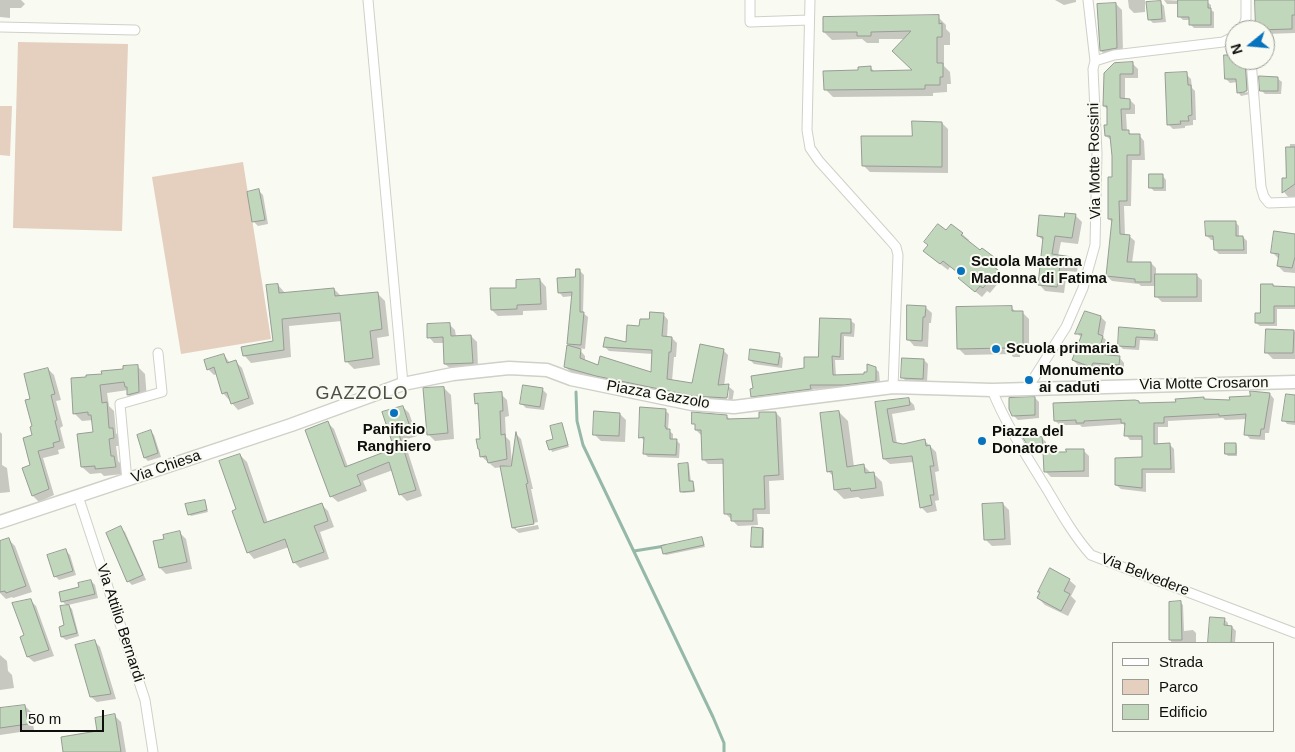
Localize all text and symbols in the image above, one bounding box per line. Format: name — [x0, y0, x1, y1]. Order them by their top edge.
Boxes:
north arrow — [1225, 20, 1275, 70]
text: N — [1227, 42, 1246, 56]
street label: Via Motte Rossini — [1085, 103, 1105, 219]
place label: Scuola Materna Madonna di Fatima — [971, 253, 1107, 288]
marker: Scuola Materna Madonna di Fatima — [955, 265, 967, 277]
place label: Scuola primaria — [1006, 340, 1119, 358]
marker: Scuola primaria — [990, 343, 1002, 355]
place label: Monumento ai caduti — [1039, 362, 1124, 397]
marker: Monumento ai caduti — [1023, 374, 1035, 386]
street label: Via Motte Crosaron — [1139, 374, 1269, 394]
street label: Piazza Gazzolo — [605, 377, 711, 413]
district label: GAZZOLO — [315, 383, 409, 405]
marker: Panificio Ranghiero — [388, 407, 400, 419]
place label: Panificio Ranghiero — [357, 421, 431, 456]
place label: Piazza del Donatore — [992, 423, 1064, 458]
marker: Piazza del Donatore — [976, 435, 988, 447]
street label: Via Chiesa — [129, 447, 203, 487]
street label: Via Belvedere — [1098, 550, 1192, 600]
street label: Via Attilio Bernardi — [92, 562, 148, 684]
legend — [1112, 642, 1275, 732]
text: Strada — [1159, 653, 1203, 670]
text: Parco — [1159, 678, 1198, 695]
scale bar — [22, 700, 106, 732]
text: Edificio — [1159, 703, 1207, 720]
text: 50 m — [28, 710, 61, 727]

